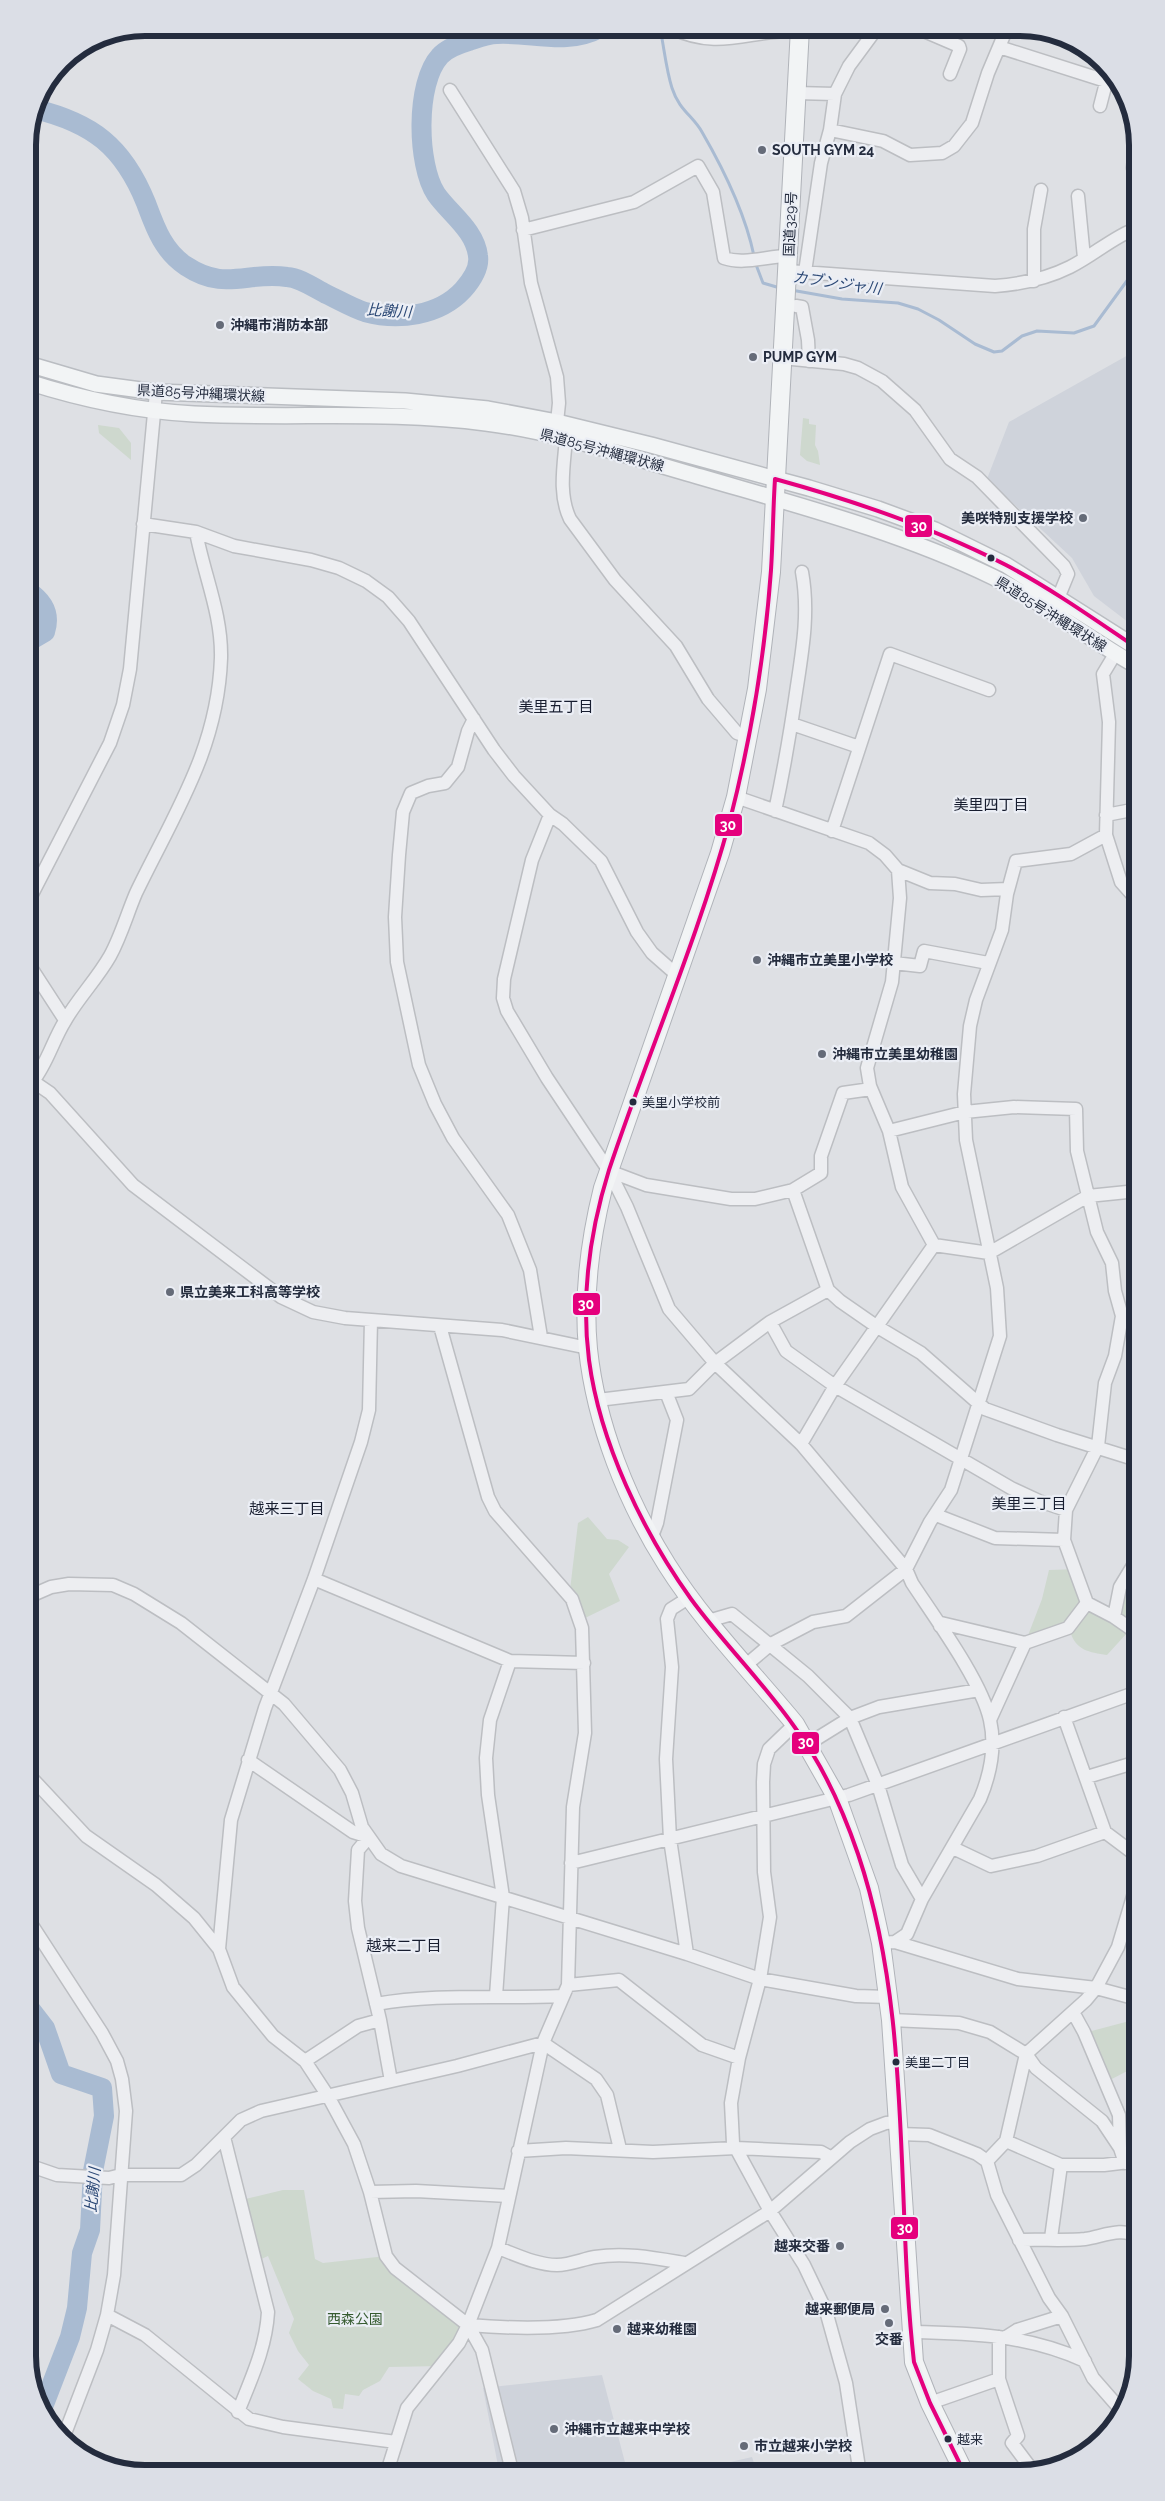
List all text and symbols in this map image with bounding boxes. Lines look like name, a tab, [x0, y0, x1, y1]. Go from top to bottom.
place label: SOUTH GYM 24	[772, 142, 874, 158]
marker: SOUTH GYM 24	[756, 144, 768, 156]
street label: 国道329号	[781, 191, 799, 257]
water label: カブンジャ川	[792, 268, 884, 298]
water label: 比謝川	[366, 301, 414, 321]
place label: 沖縄市消防本部	[230, 317, 328, 333]
marker: 沖縄市消防本部	[214, 319, 226, 331]
place label: PUMP GYM	[763, 349, 837, 365]
marker: PUMP GYM	[747, 351, 759, 363]
street label: 県道85号沖縄環状線	[137, 382, 265, 404]
street label: 県道85号沖縄環状線	[538, 426, 666, 474]
place label: 美咲特別支援学校	[961, 510, 1073, 526]
marker: 美咲特別支援学校	[1077, 512, 1089, 524]
line badge: 30	[904, 514, 933, 538]
text: 30	[911, 518, 927, 534]
unlabelled marker	[986, 553, 996, 563]
street label: 県道85号沖縄環状線	[993, 573, 1109, 655]
district label: 美里五丁目	[518, 698, 594, 716]
district label: 美里四丁目	[953, 796, 1029, 814]
line badge: 30	[714, 813, 743, 837]
text: 30	[720, 817, 736, 833]
place label: 沖縄市立美里小学校	[767, 952, 893, 968]
marker: 沖縄市立美里小学校	[751, 954, 763, 966]
place label: 沖縄市立美里幼稚園	[832, 1046, 958, 1062]
marker: 沖縄市立美里幼稚園	[816, 1048, 828, 1060]
place label: 美里小学校前	[642, 1095, 720, 1110]
marker: 美里小学校前	[628, 1097, 638, 1107]
place label: 県立美来工科高等学校	[180, 1284, 320, 1300]
marker: 県立美来工科高等学校	[164, 1286, 176, 1298]
line badge: 30	[572, 1292, 601, 1316]
text: 30	[578, 1296, 594, 1312]
district label: 美里三丁目	[991, 1495, 1067, 1513]
district label: 越来三丁目	[248, 1500, 325, 1518]
line badge: 30	[791, 1731, 820, 1755]
text: 30	[798, 1734, 814, 1750]
district label: 越来二丁目	[365, 1937, 442, 1955]
place label: 美里二丁目	[905, 2055, 970, 2070]
marker: 美里二丁目	[891, 2057, 901, 2067]
water label: 比謝川	[82, 2165, 104, 2213]
line badge: 30	[890, 2216, 919, 2240]
text: 30	[897, 2220, 913, 2236]
place label: 越来交番	[774, 2238, 830, 2254]
marker: 越来交番	[834, 2240, 846, 2252]
place label: 越来郵便局	[805, 2301, 875, 2317]
marker: 越来郵便局	[879, 2303, 891, 2315]
park label: 西森公園	[327, 2311, 383, 2327]
marker: 交番	[883, 2317, 895, 2329]
place label: 越来幼稚園	[627, 2321, 697, 2337]
marker: 越来幼稚園	[611, 2323, 623, 2335]
place label: 交番	[875, 2331, 903, 2347]
place label: 沖縄市立越来中学校	[564, 2421, 690, 2437]
marker: 沖縄市立越来中学校	[548, 2423, 560, 2435]
place label: 越来	[957, 2432, 983, 2447]
marker: 越来	[943, 2434, 953, 2444]
place label: 市立越来小学校	[754, 2438, 852, 2454]
marker: 市立越来小学校	[738, 2440, 750, 2452]

